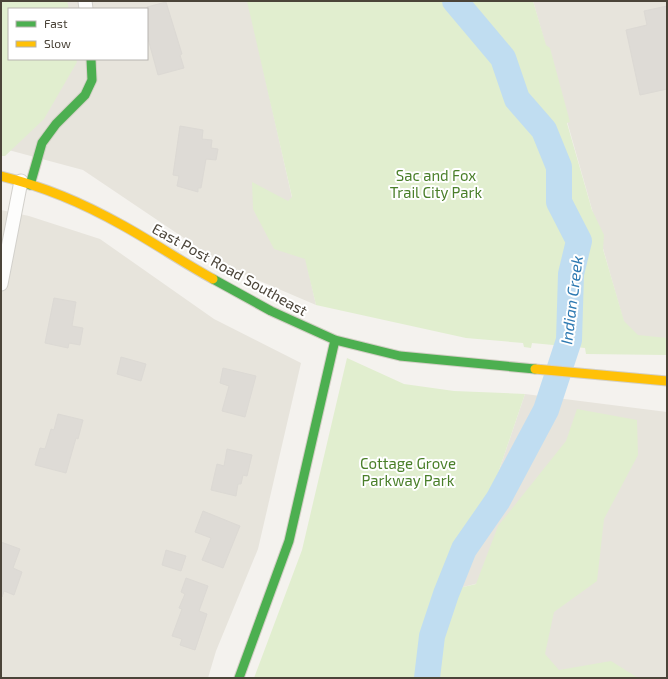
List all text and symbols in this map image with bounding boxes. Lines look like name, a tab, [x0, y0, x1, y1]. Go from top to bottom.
legend	[8, 8, 148, 60]
text: Fast	[44, 16, 68, 30]
text: Slow	[44, 36, 71, 50]
park label: Sac and Fox Trail City Park	[390, 166, 483, 201]
street label: East Post Road Southeast	[149, 219, 311, 319]
water label: Indian Creek	[556, 255, 586, 345]
park label: Cottage Grove Parkway Park	[360, 454, 456, 489]

